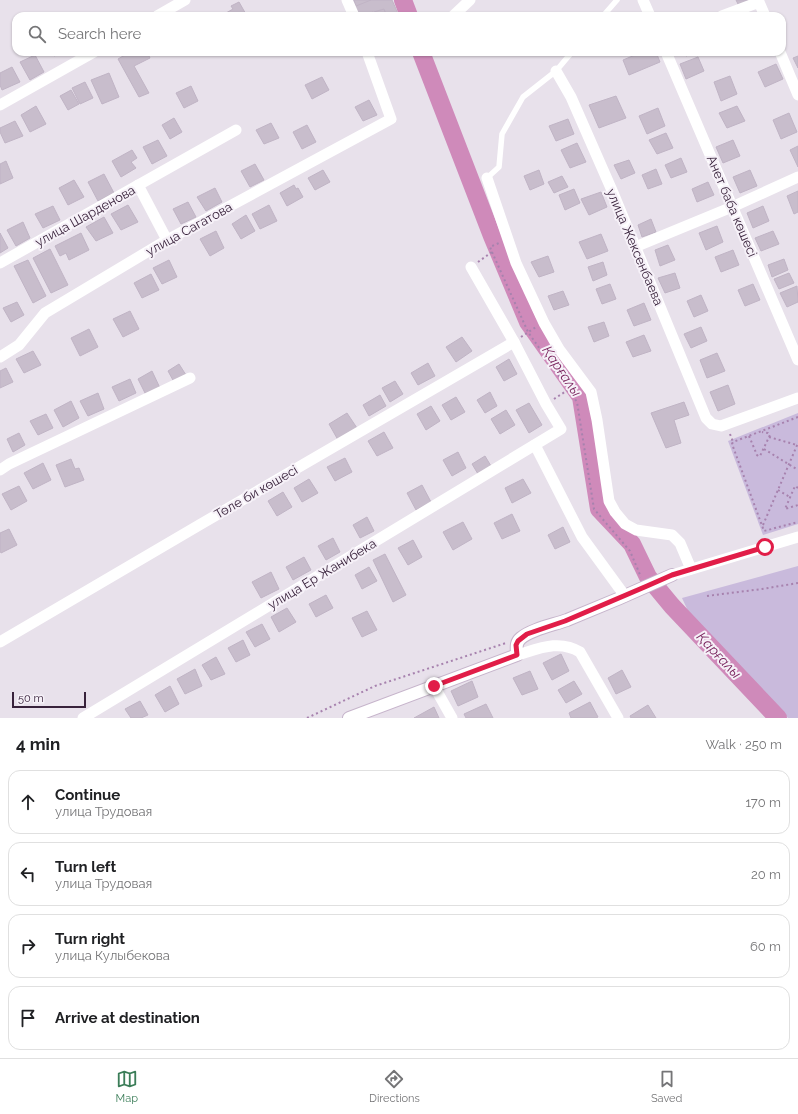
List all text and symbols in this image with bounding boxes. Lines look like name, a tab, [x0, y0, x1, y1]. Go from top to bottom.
search box	[12, 12, 786, 56]
icon: search	[26, 23, 48, 45]
text: Search here	[58, 25, 141, 43]
street label: Анет баба көшесі	[704, 153, 760, 259]
street label: улица Шарденова	[32, 182, 138, 250]
street label: улица Жексенбаева	[604, 186, 666, 308]
street label: улица Сагатова	[143, 199, 235, 259]
water label: Қарғалы	[539, 343, 585, 400]
street label: Төле би көшесі	[212, 462, 300, 522]
street label: улица Ер Жанибека	[265, 536, 379, 612]
route start	[756, 538, 774, 556]
water label: Қарғалы	[694, 629, 745, 682]
route end	[425, 677, 443, 695]
scale bar	[12, 690, 86, 709]
text: 50 m	[18, 692, 44, 705]
text: 4 min	[16, 734, 60, 754]
text: Walk · 250 m	[705, 737, 782, 752]
text: Continue	[55, 786, 120, 804]
icon: ahead	[17, 791, 39, 813]
text: 170 m	[745, 795, 781, 810]
text: улица Трудовая	[55, 804, 152, 819]
text: Turn left	[55, 858, 116, 876]
icon: left	[17, 863, 39, 885]
text: 20 m	[751, 867, 781, 882]
text: улица Трудовая	[55, 876, 152, 891]
text: Turn right	[55, 930, 125, 948]
icon: right	[17, 935, 39, 957]
text: 60 m	[750, 939, 781, 954]
text: улица Кулыбекова	[55, 948, 170, 963]
icon: arrive	[17, 1007, 39, 1029]
text: Arrive at destination	[55, 1009, 200, 1027]
tab: Map	[116, 1068, 138, 1105]
tab: Directions	[369, 1068, 420, 1105]
tab: Saved	[651, 1068, 682, 1105]

